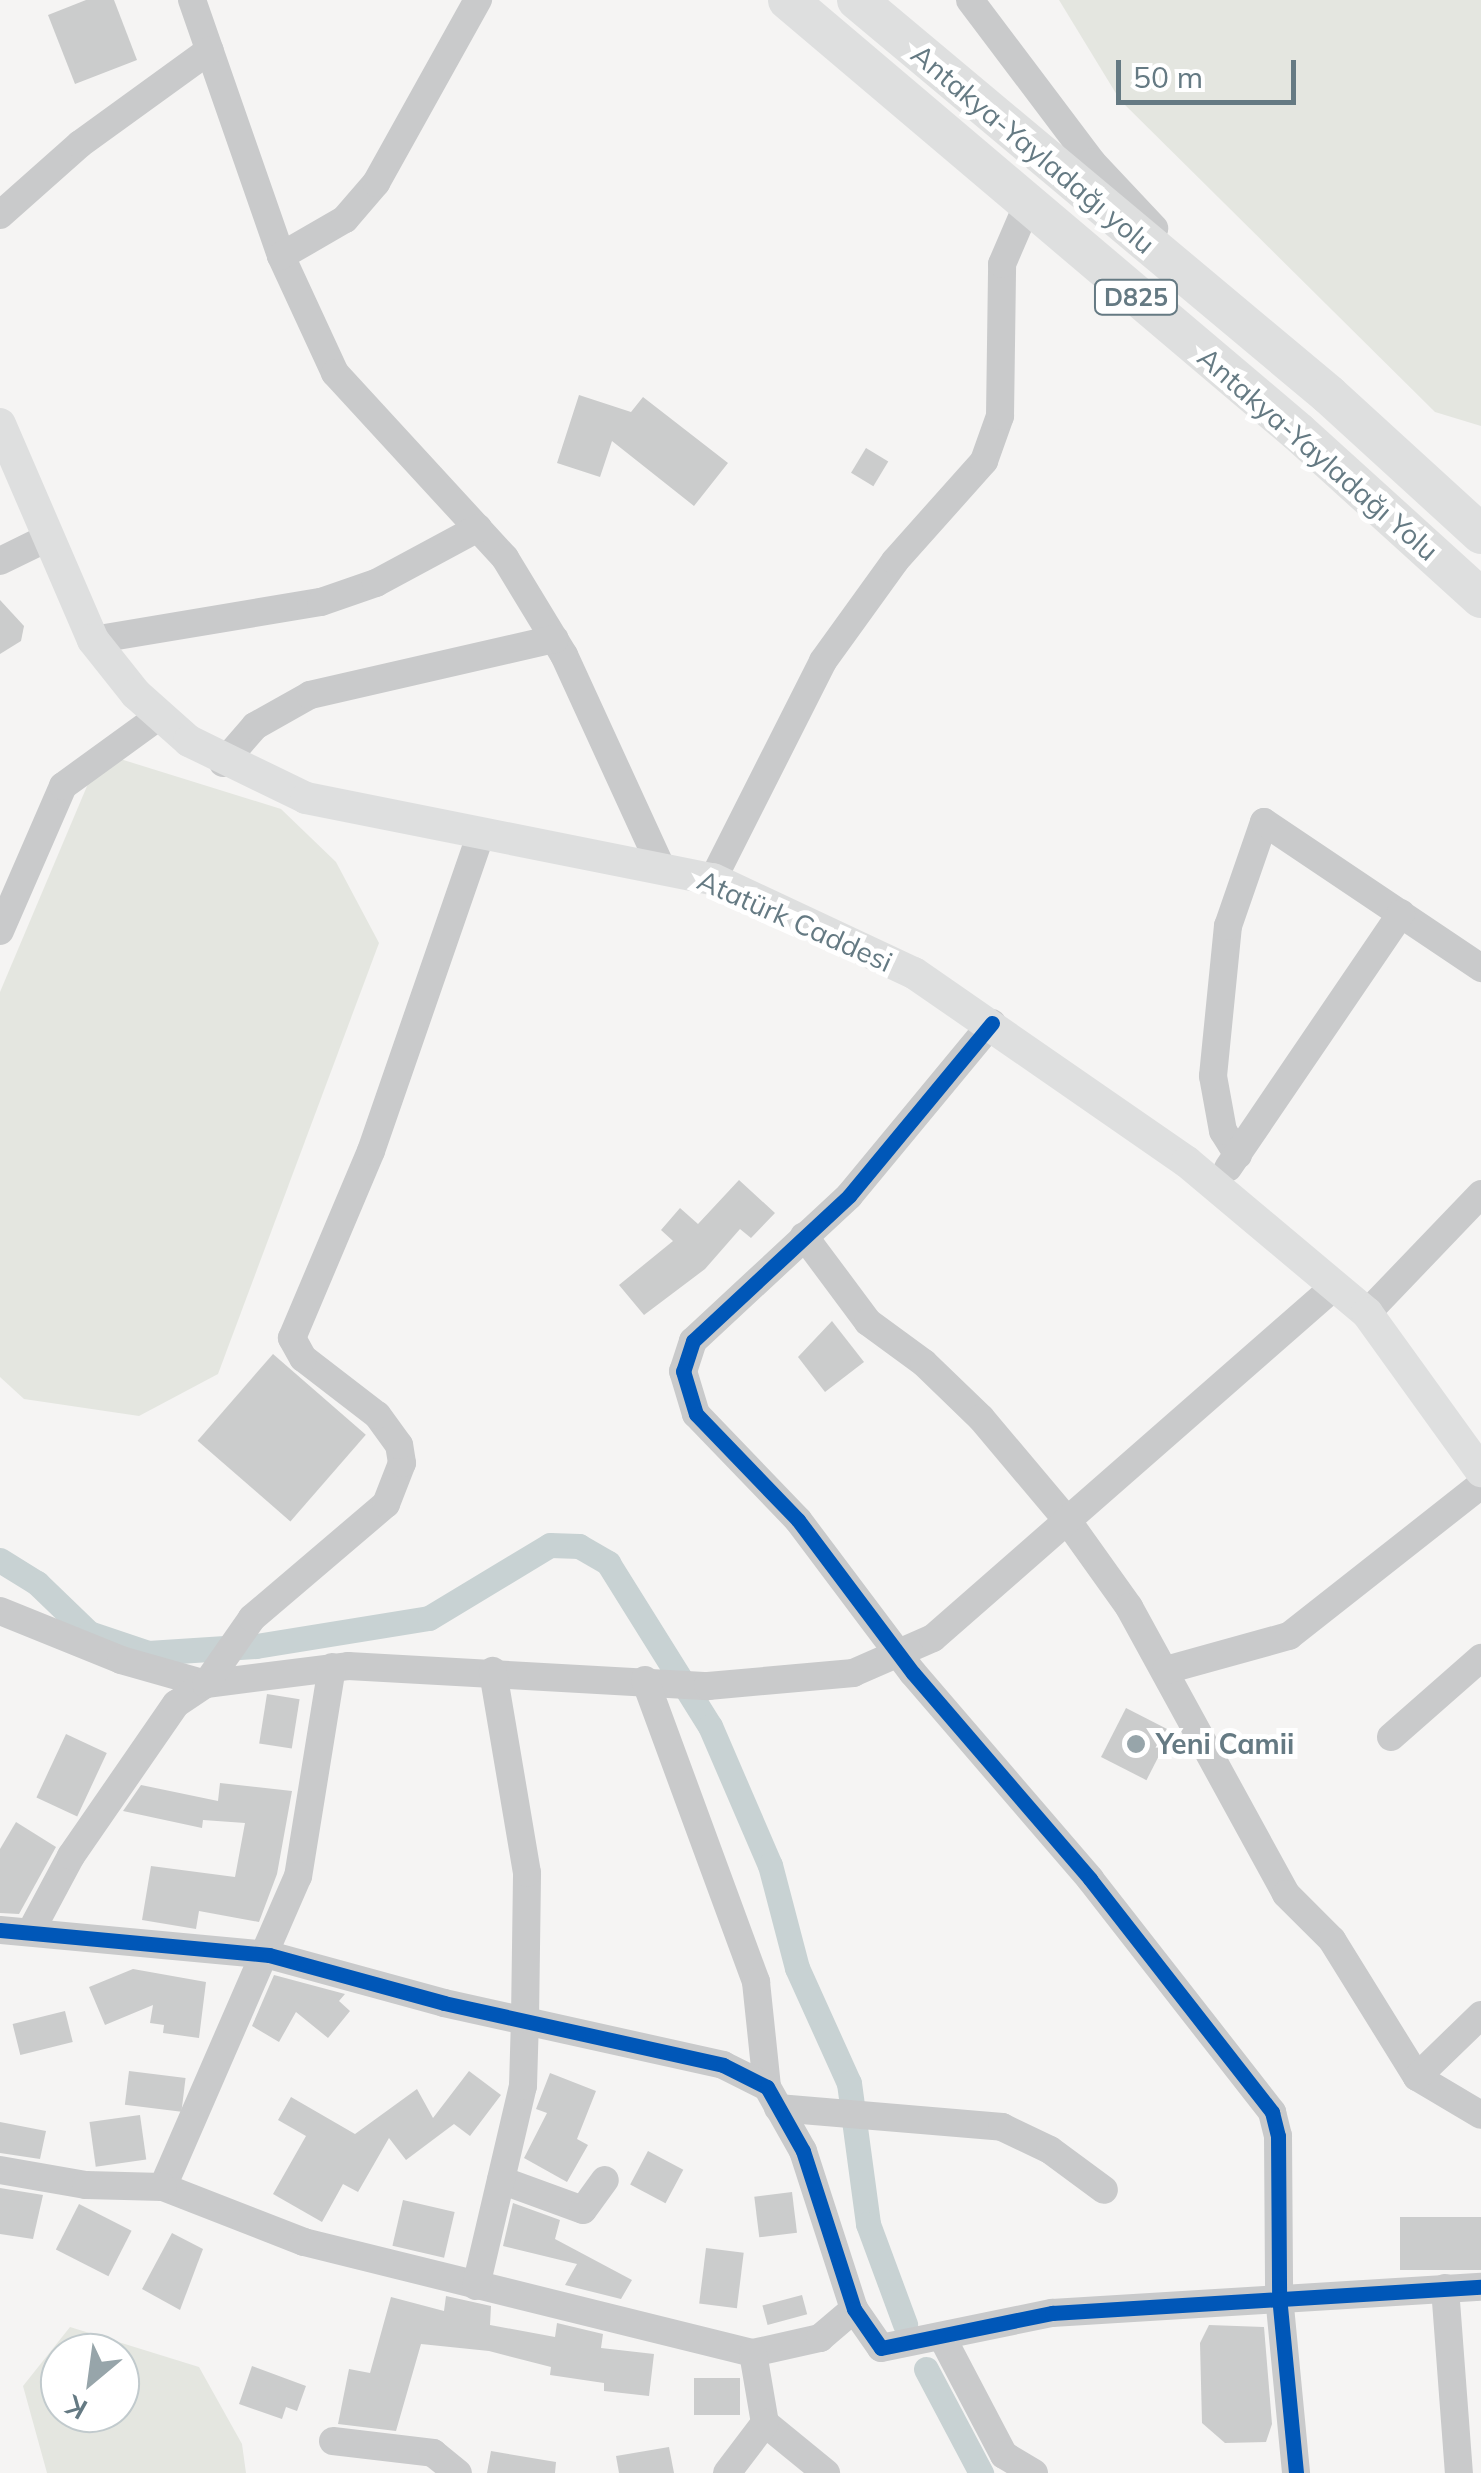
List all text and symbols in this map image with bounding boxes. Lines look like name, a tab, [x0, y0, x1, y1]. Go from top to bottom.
street label: Antakya-Yayladağı yolu	[904, 37, 1162, 261]
scale bar	[1121, 40, 1301, 102]
text: 50 m	[1133, 58, 1203, 96]
road number: D825	[1094, 277, 1178, 317]
street label: Antakya-Yayladağı Yolu	[1191, 340, 1445, 568]
street label: Atatürk Caddesi	[692, 863, 898, 979]
place label: Yeni Camii	[1156, 1727, 1294, 1761]
marker: Yeni Camii	[1125, 1733, 1147, 1755]
north arrow	[40, 2333, 140, 2433]
text: K	[60, 2388, 93, 2428]

